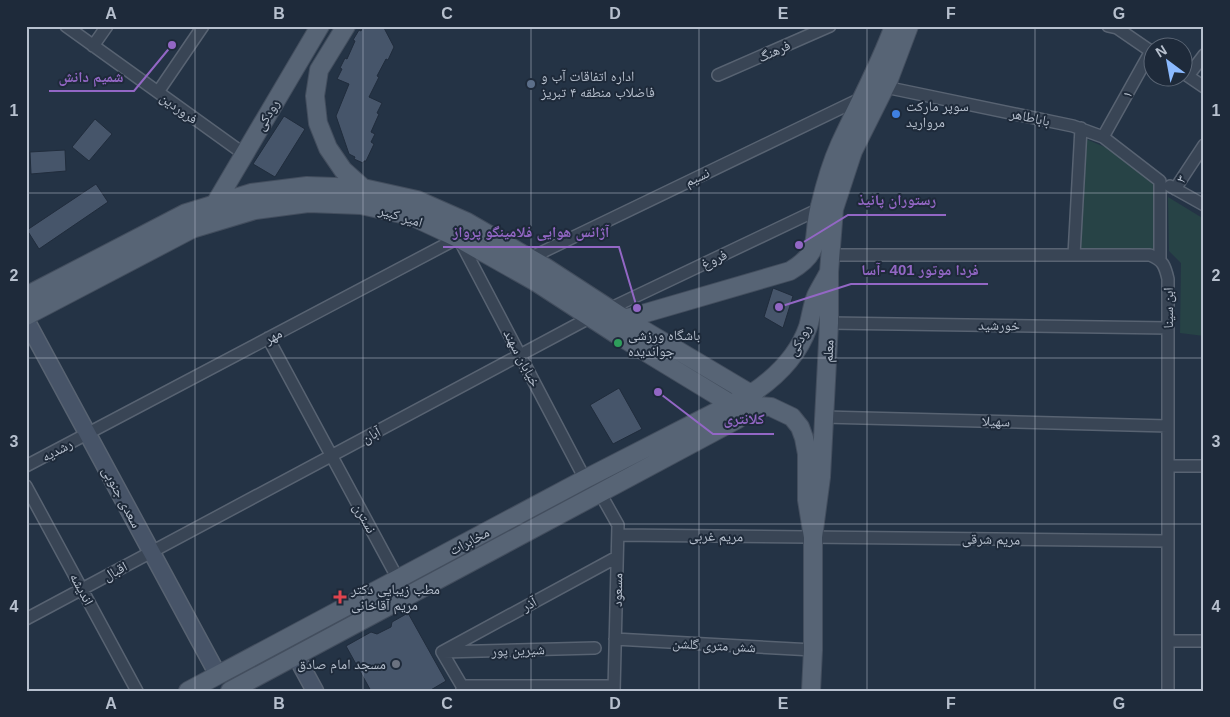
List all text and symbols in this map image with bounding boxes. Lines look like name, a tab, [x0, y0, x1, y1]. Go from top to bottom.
text: A	[105, 5, 117, 22]
text: B	[273, 5, 285, 22]
text: C	[441, 5, 453, 22]
text: D	[609, 5, 621, 22]
text: E	[778, 5, 789, 22]
text: F	[946, 5, 956, 22]
text: G	[1113, 5, 1125, 22]
street label: فرهنگ	[755, 37, 793, 66]
north arrow	[1142, 38, 1192, 88]
text: N	[1153, 42, 1170, 60]
callout: شمیم دانش	[49, 61, 134, 91]
text: شمیم دانش	[58, 68, 124, 87]
place label: اداره اتفاقات آب و فاضلاب منطقه ۴ تبریز	[540, 68, 655, 101]
marker: اداره اتفاقات آب و فاضلاب منطقه ۴ تبریز	[525, 78, 537, 90]
street label: ۱	[1118, 87, 1136, 101]
street label: فروردین	[157, 89, 201, 128]
street label: رودکى	[252, 97, 283, 134]
place label: سوپر مارکت مروارید	[906, 98, 969, 131]
text: 1	[10, 102, 19, 119]
text: 1	[1212, 102, 1221, 119]
street label: باباطاهر	[1007, 105, 1052, 130]
marker: سوپر مارکت مروارید	[890, 108, 902, 120]
street label: نسیم	[682, 164, 713, 192]
street label: ۳	[1173, 172, 1189, 186]
callout: رستوران پانیذ	[848, 185, 946, 215]
text: رستوران پانیذ	[858, 191, 936, 209]
street label: امیر کبیر	[376, 201, 425, 231]
callout: آژانس هوایی فلامینگو پرواز	[443, 217, 619, 247]
text: آژانس هوایی فلامینگو پرواز	[452, 223, 610, 241]
street label: فروغ	[699, 246, 730, 274]
callout: فردا موتور 401 -آسا	[851, 254, 988, 284]
text: فردا موتور 401 -آسا	[861, 261, 979, 278]
text: 2	[10, 267, 19, 284]
text: 2	[1212, 267, 1221, 284]
street label: ابن سینا	[1160, 287, 1177, 329]
street label: خورشید	[978, 317, 1020, 334]
street label: رودکی	[784, 322, 815, 359]
street label: مهر	[261, 325, 285, 348]
street label: خیابان سهند	[499, 327, 544, 390]
place label: باشگاه ورزشی جواندیده	[628, 327, 701, 360]
marker: باشگاه ورزشی جواندیده	[612, 337, 624, 349]
street label: معلم	[819, 339, 839, 363]
callout: کلانتری	[713, 404, 774, 434]
text: کلانتری	[723, 410, 765, 428]
street label: سهیلا	[982, 413, 1010, 430]
street label: آبان	[359, 423, 384, 447]
text: 3	[10, 433, 19, 450]
text: 3	[1212, 433, 1221, 450]
street label: رشدیه	[39, 435, 76, 466]
street label: سعدى جنوبی	[98, 464, 145, 531]
street label: نسترن	[349, 500, 380, 536]
street label: مخابرات	[446, 524, 492, 559]
street label: مریم غربی	[689, 528, 743, 546]
street label: مریم شرقی	[962, 530, 1020, 550]
street label: اقبال	[100, 558, 130, 585]
street label: اندیشه	[67, 570, 97, 608]
street label: مسعود	[609, 573, 626, 607]
place label: مطب زیبایی دکتر مریم آقاخانی	[350, 581, 440, 615]
marker: مطب زیبایی دکتر مریم آقاخانی	[333, 590, 347, 604]
street label: آذر	[518, 593, 540, 616]
text: 4	[10, 598, 19, 615]
text: 4	[1212, 598, 1221, 615]
street label: شش متری گلشن	[672, 635, 756, 656]
street label: شیرین پور	[490, 641, 545, 660]
place label: مسجد امام صادق	[297, 656, 386, 674]
marker: مسجد امام صادق	[390, 658, 402, 670]
text: A	[105, 695, 117, 712]
text: B	[273, 695, 285, 712]
text: C	[441, 695, 453, 712]
text: D	[609, 695, 621, 712]
text: E	[778, 695, 789, 712]
text: F	[946, 695, 956, 712]
text: G	[1113, 695, 1125, 712]

